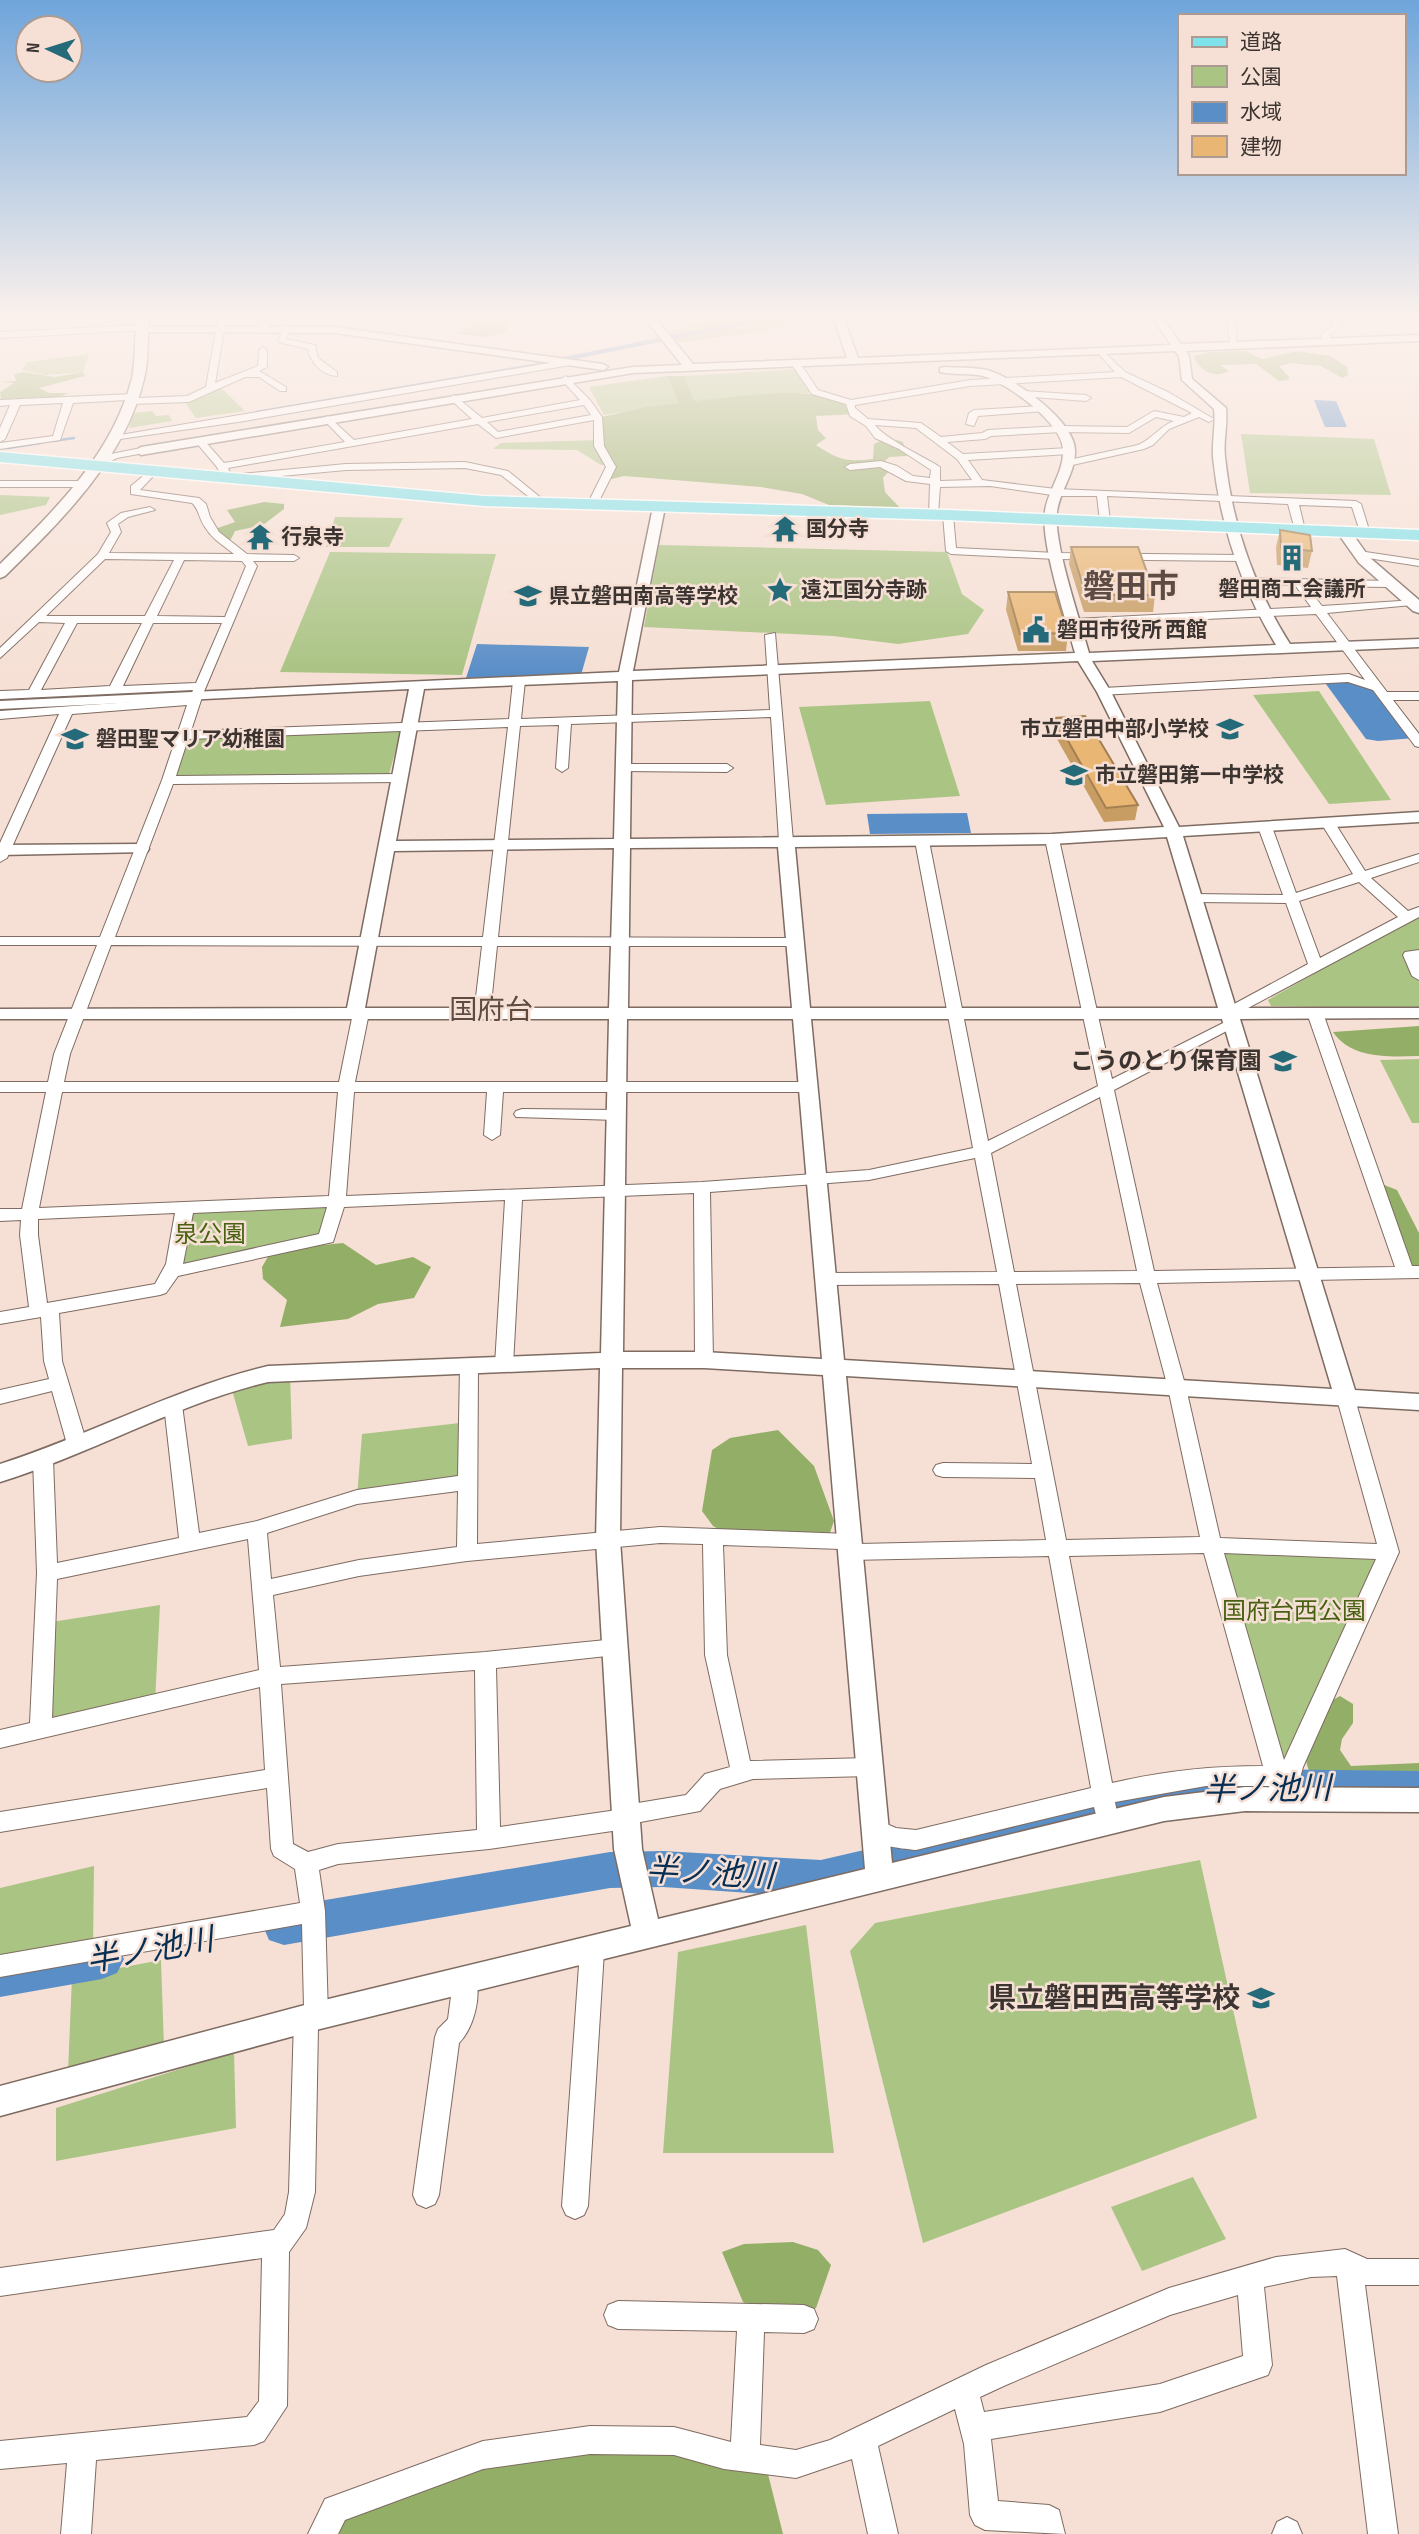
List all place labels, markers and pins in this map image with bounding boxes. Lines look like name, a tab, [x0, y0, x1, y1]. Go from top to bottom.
temple icon: 国分寺	[770, 514, 800, 544]
place label: 国分寺	[806, 517, 869, 542]
temple icon: 行泉寺	[245, 522, 275, 552]
place label: 行泉寺	[281, 525, 344, 550]
building icon: 磐田商工会議所	[1277, 543, 1307, 573]
place icon: 遠江国分寺跡	[765, 575, 795, 605]
place label: 磐田商工会議所	[1219, 577, 1366, 602]
place label: 遠江国分寺跡	[801, 578, 927, 603]
school or university icon: 県立磐田南高等学校	[513, 581, 543, 611]
place label: 県立磐田南高等学校	[549, 584, 738, 609]
public building icon: 磐田市役所 西館	[1021, 615, 1051, 645]
place label: 磐田市役所 西館	[1057, 618, 1207, 643]
school or university icon: 市立磐田中部小学校	[1215, 714, 1245, 744]
place label: 市立磐田中部小学校	[1020, 717, 1209, 742]
school or university icon: 磐田聖マリア幼稚園	[60, 724, 90, 754]
place label: 磐田聖マリア幼稚園	[96, 727, 285, 752]
school or university icon: 市立磐田第一中学校	[1059, 760, 1089, 790]
place label: 市立磐田第一中学校	[1095, 763, 1284, 788]
school or university icon: こうのとり保育園	[1268, 1046, 1298, 1076]
place label: こうのとり保育園	[1070, 1047, 1262, 1076]
place label: 県立磐田西高等学校	[988, 1982, 1240, 2015]
school or university icon: 県立磐田西高等学校	[1246, 1983, 1276, 2013]

